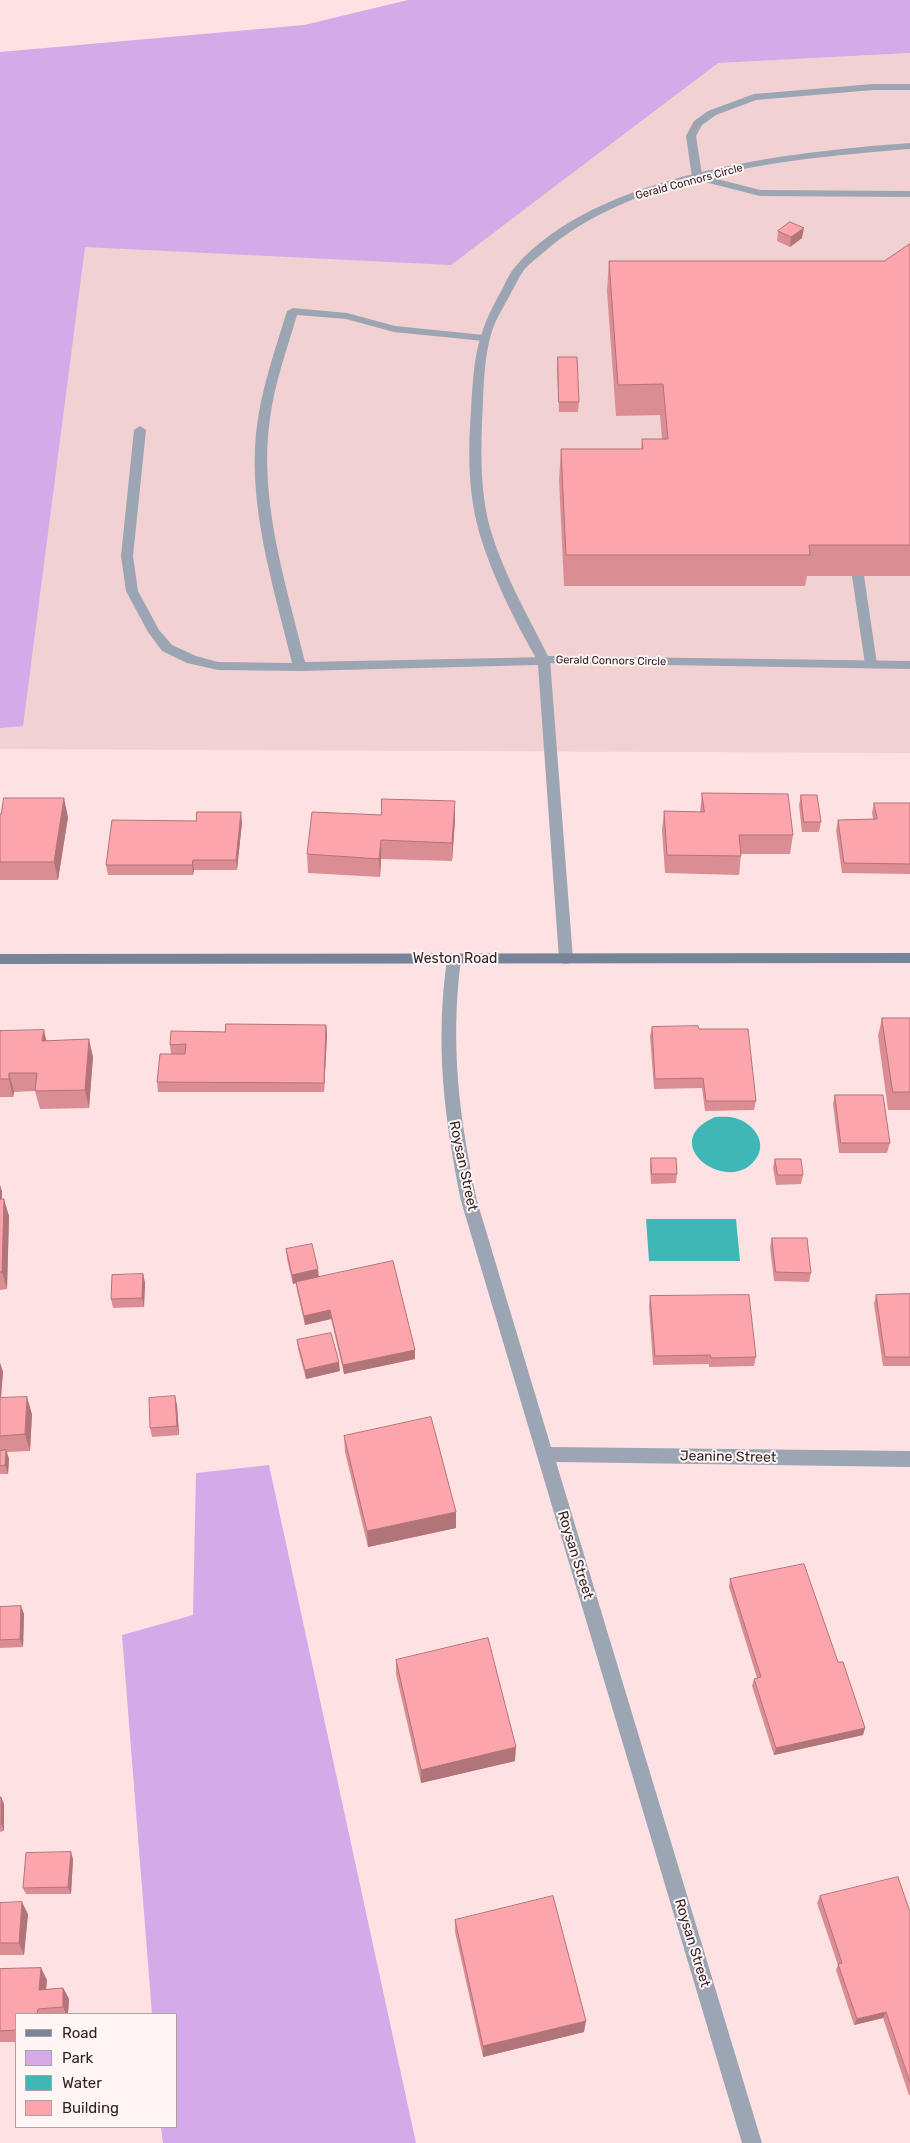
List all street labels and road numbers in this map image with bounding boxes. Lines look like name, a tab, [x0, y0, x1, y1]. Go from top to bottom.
street label: Gerald Connors Circle	[634, 161, 744, 203]
street label: Gerald Connors Circle	[556, 653, 666, 669]
street label: Weston Road	[413, 951, 497, 967]
street label: Roysan Street	[445, 1119, 481, 1213]
street label: Jeanine Street	[680, 1448, 776, 1466]
street label: Roysan Street	[554, 1509, 596, 1601]
street label: Roysan Street	[671, 1897, 713, 1989]

